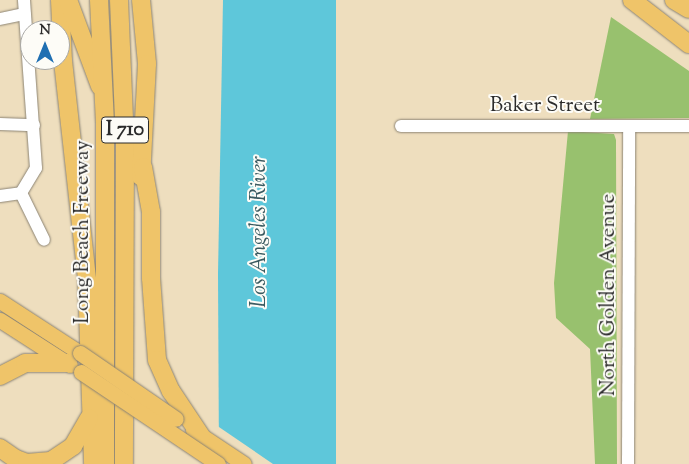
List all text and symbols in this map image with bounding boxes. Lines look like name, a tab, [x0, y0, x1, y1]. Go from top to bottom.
north arrow	[20, 20, 70, 70]
text: N	[39, 21, 51, 41]
street label: Baker Street	[490, 93, 600, 119]
road number: I 710	[100, 112, 150, 148]
street label: Long Beach Freeway	[70, 140, 96, 324]
water label: Los Angeles River	[248, 156, 274, 308]
street label: North Golden Avenue	[596, 194, 622, 396]

